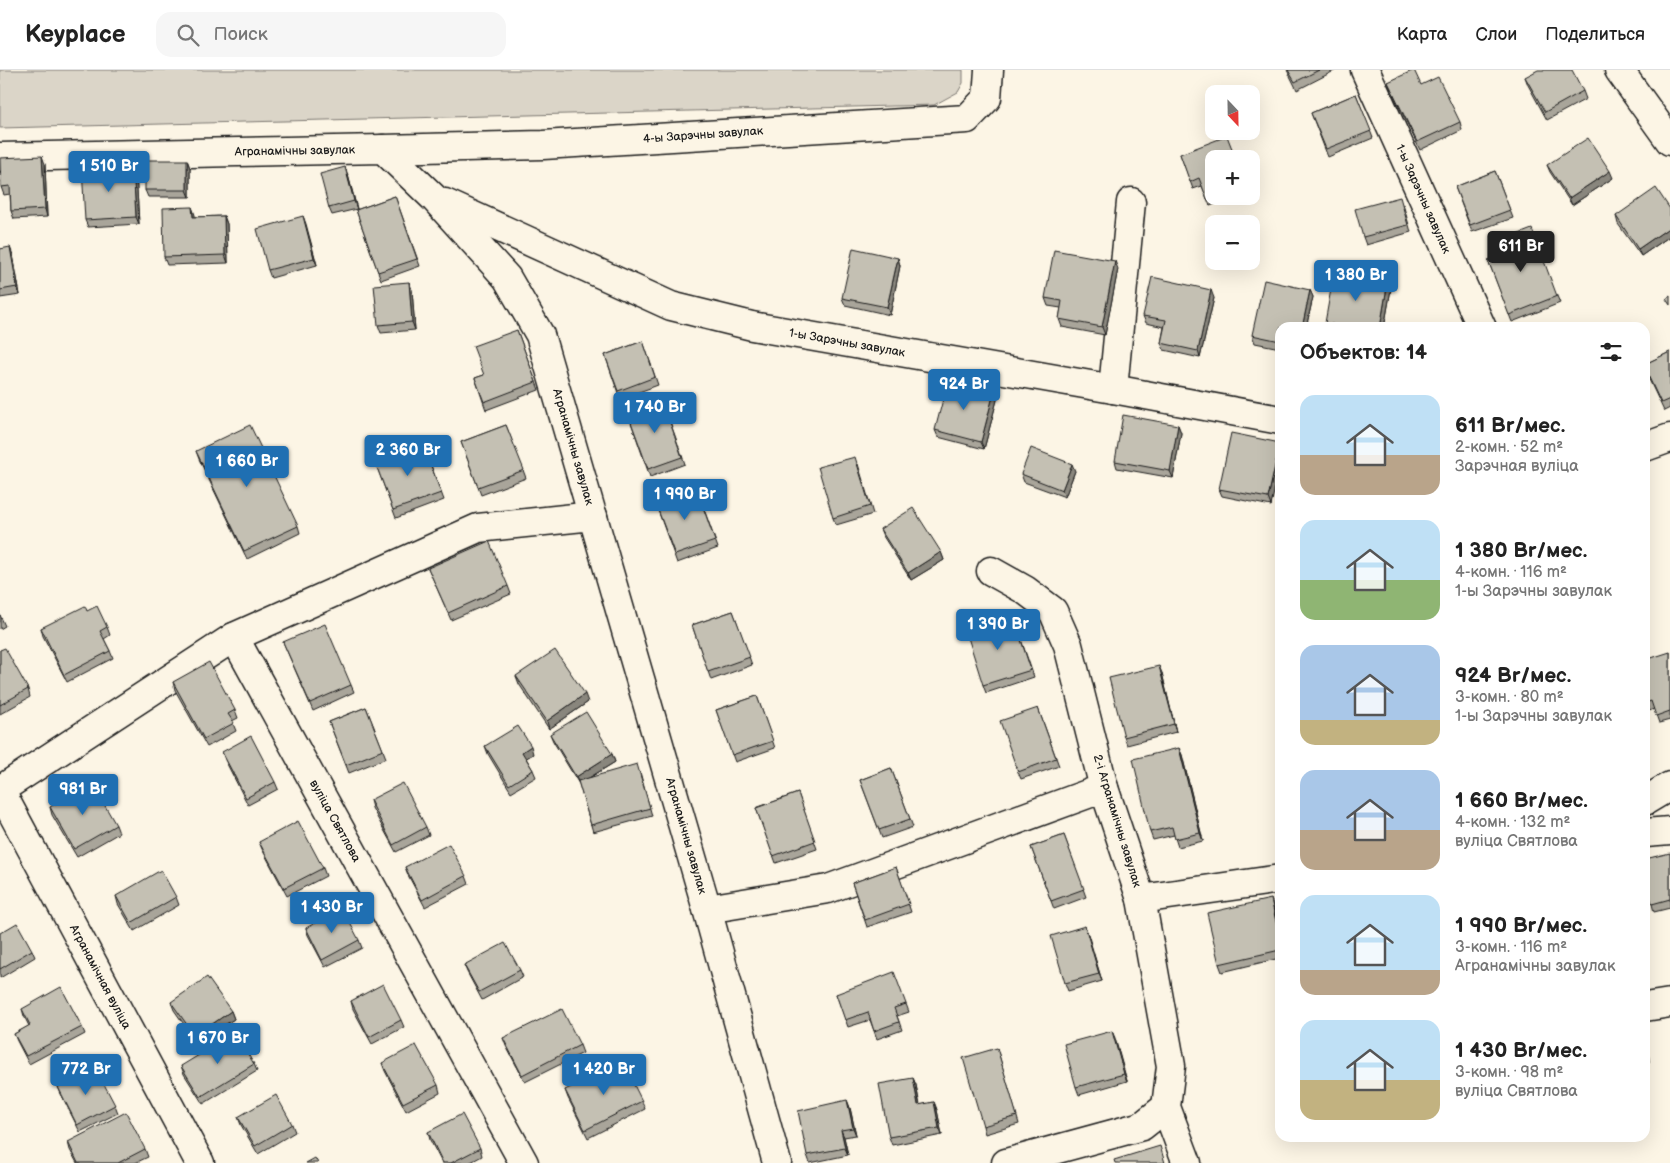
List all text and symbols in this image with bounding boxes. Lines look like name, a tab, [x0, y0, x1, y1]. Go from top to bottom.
search box	[156, 12, 506, 57]
text: Keyplace	[25, 20, 126, 49]
icon: search	[174, 21, 202, 49]
text: Поиск	[214, 23, 268, 46]
text: Карта	[1397, 24, 1447, 45]
text: Слои	[1475, 24, 1517, 45]
text: Поделиться	[1545, 24, 1645, 45]
north arrow	[1205, 85, 1260, 140]
map controls	[1205, 85, 1260, 270]
street label: 4-ы Зарэчны завулак	[642, 123, 764, 147]
street label: Агранамічны завулак	[234, 142, 356, 160]
street label: 1-ы Зарэчны завулак	[1392, 142, 1454, 256]
pin: 1 510 Br	[57, 150, 161, 193]
button: +	[1205, 150, 1260, 205]
text: 1 510 Br	[80, 157, 138, 176]
button: −	[1205, 215, 1260, 270]
pin: 611 Br	[1480, 230, 1562, 273]
text: 611 Br	[1498, 237, 1544, 256]
pin: 1 380 Br	[1304, 260, 1408, 302]
text: 1 380 Br	[1325, 266, 1387, 285]
street label: 1-ы Зарэчны завулак	[788, 325, 907, 361]
icon: filters	[1597, 338, 1625, 366]
text: Объектов: 14	[1300, 340, 1427, 365]
pin: 924 Br	[923, 368, 1005, 411]
text: 924 Br	[939, 375, 989, 394]
street label: Агранамічны завулак	[549, 386, 597, 508]
pin: 1 740 Br	[603, 392, 707, 434]
text: 1 740 Br	[624, 398, 686, 417]
text: 611 Br/мес.	[1455, 413, 1565, 438]
icon: home	[1340, 415, 1400, 475]
pin: 2 360 Br	[356, 434, 460, 477]
text: 2-комн. · 52 m²	[1455, 438, 1563, 457]
text: 2 360 Br	[376, 441, 440, 460]
pin: 1 660 Br	[195, 446, 299, 488]
text: 1 660 Br	[216, 452, 278, 471]
text: Зарэчная вуліца	[1455, 457, 1579, 476]
pin: 1 990 Br	[633, 478, 737, 521]
text: 1 990 Br	[654, 485, 716, 504]
text: 1 380 Br/мес.	[1455, 538, 1587, 563]
icon: home	[1340, 540, 1400, 600]
text: 4-комн. · 116 m²	[1455, 563, 1567, 582]
text: 1-ы Зарэчны завулак	[1455, 582, 1612, 601]
pin: 1 390 Br	[946, 608, 1050, 651]
text: 1 390 Br	[967, 615, 1029, 634]
text: 924 Br/мес.	[1455, 663, 1571, 688]
icon: home	[1340, 665, 1400, 725]
text: 3-комн. · 80 m²	[1455, 688, 1564, 707]
text: 1-ы Зарэчны завулак	[1455, 707, 1612, 726]
street label: 2-і Агранамічны завулак	[1090, 753, 1145, 890]
pin: 981 Br	[42, 774, 124, 816]
street label: Агранамічны завулак	[662, 775, 710, 897]
street label: вуліца Святлова	[306, 777, 364, 865]
text: 981 Br	[59, 780, 107, 799]
text: 1 660 Br/мес.	[1455, 788, 1588, 813]
icon: home	[1340, 790, 1400, 850]
text: 4-комн. · 132 m²	[1455, 813, 1570, 832]
text: вуліца Святлова	[1455, 832, 1578, 851]
pin: 1 430 Br	[280, 892, 384, 934]
text: 1 430 Br	[301, 898, 363, 917]
text: 1 990 Br/мес.	[1455, 913, 1587, 938]
icon: home	[1340, 915, 1400, 975]
street label: Агранамічная вуліца	[66, 921, 134, 1032]
text: 3-комн. · 116 m²	[1455, 938, 1567, 957]
text: Агранамічны завулак	[1455, 957, 1616, 976]
pin: 1 670 Br	[166, 1022, 270, 1065]
text: 1 670 Br	[187, 1029, 249, 1048]
text: 1 430 Br/мес.	[1455, 1038, 1587, 1063]
icon: home	[1340, 1040, 1400, 1100]
pin: 772 Br	[45, 1054, 127, 1096]
pin: 1 420 Br	[552, 1054, 656, 1096]
text: 772 Br	[61, 1060, 111, 1079]
text: 1 420 Br	[573, 1060, 635, 1079]
text: 3-комн. · 98 m²	[1455, 1063, 1563, 1082]
text: вуліца Святлова	[1455, 1082, 1578, 1101]

